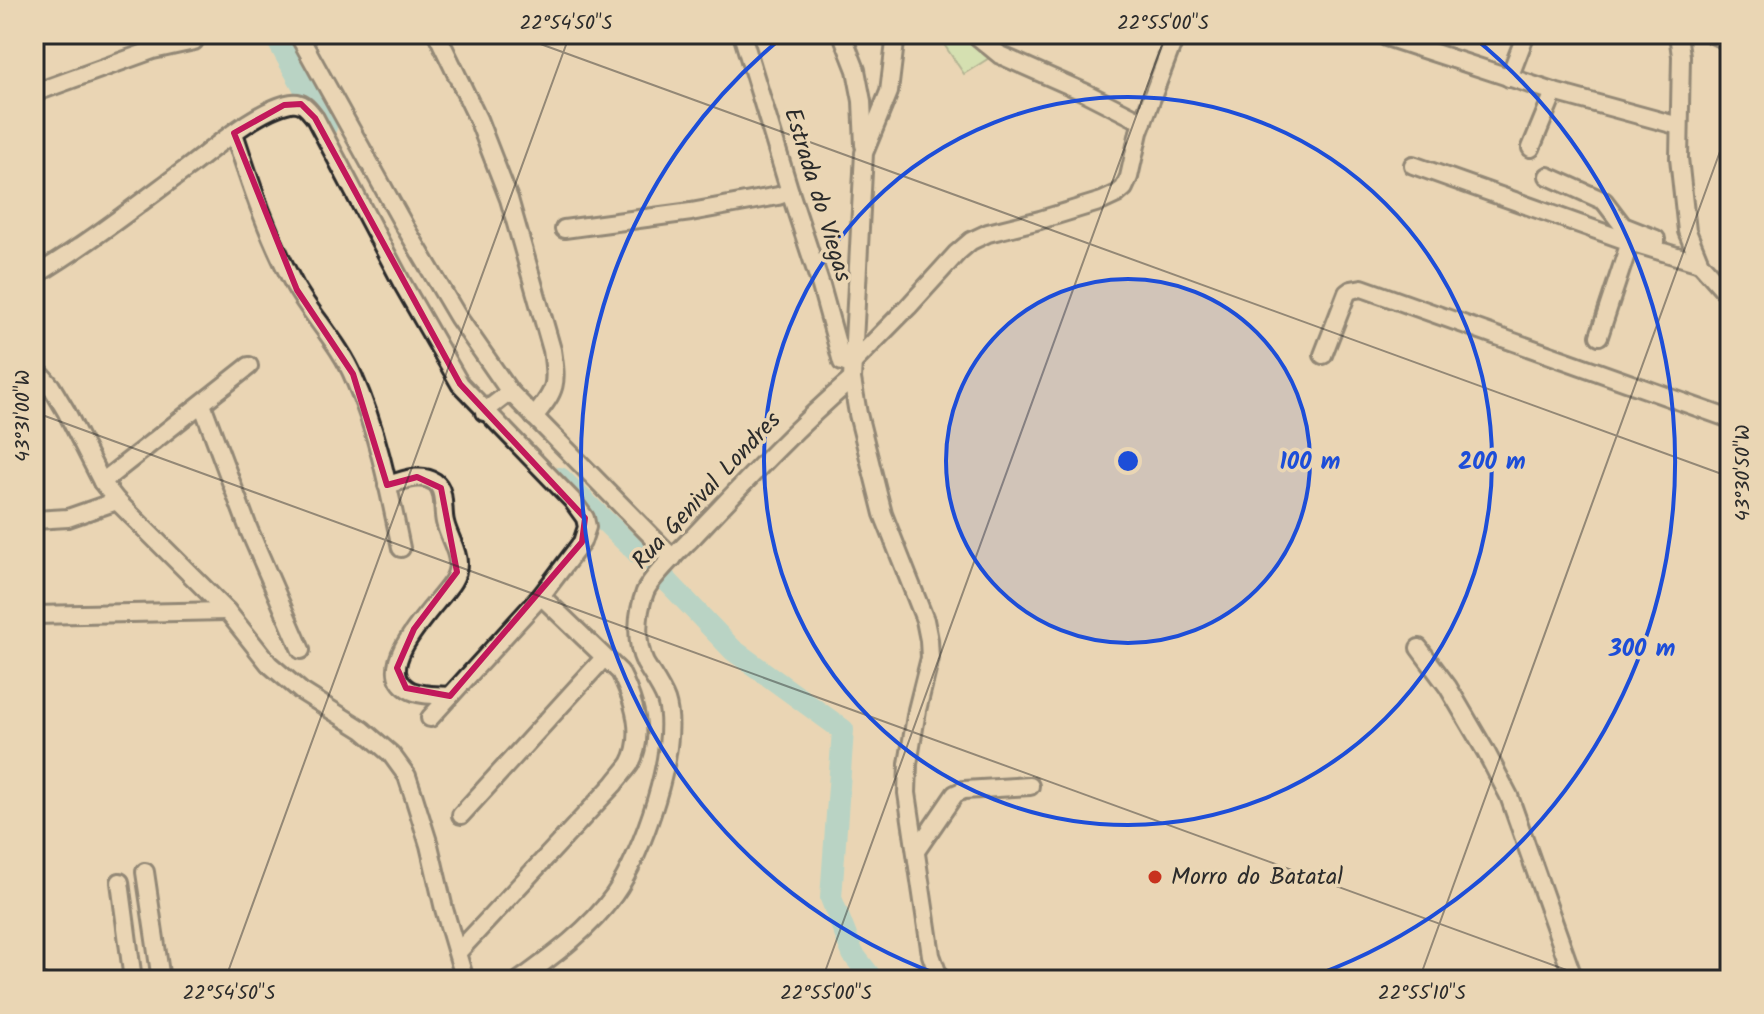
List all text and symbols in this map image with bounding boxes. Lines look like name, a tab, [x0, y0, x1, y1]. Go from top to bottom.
text: 22°54'50"S	[520, 8, 613, 40]
text: 22°55'00"S	[1117, 8, 1209, 40]
street label: Estrada do Viegas	[772, 103, 862, 287]
text: 43°31'00"W	[8, 370, 40, 462]
street label: Rua Genival Londres	[623, 403, 791, 579]
text: 43°30'50"W	[1728, 425, 1760, 521]
text: 100 m	[1280, 443, 1340, 482]
text: 200 m	[1458, 443, 1526, 482]
centre of rings	[1114, 447, 1142, 475]
text: 300 m	[1608, 630, 1675, 669]
place label: Morro do Batatal	[1171, 858, 1343, 897]
marker: Morro do Batatal	[1146, 868, 1164, 886]
text: 22°54'50"S	[183, 978, 276, 1010]
text: 22°55'00"S	[780, 978, 872, 1010]
text: 22°55'10"S	[1378, 978, 1466, 1010]

